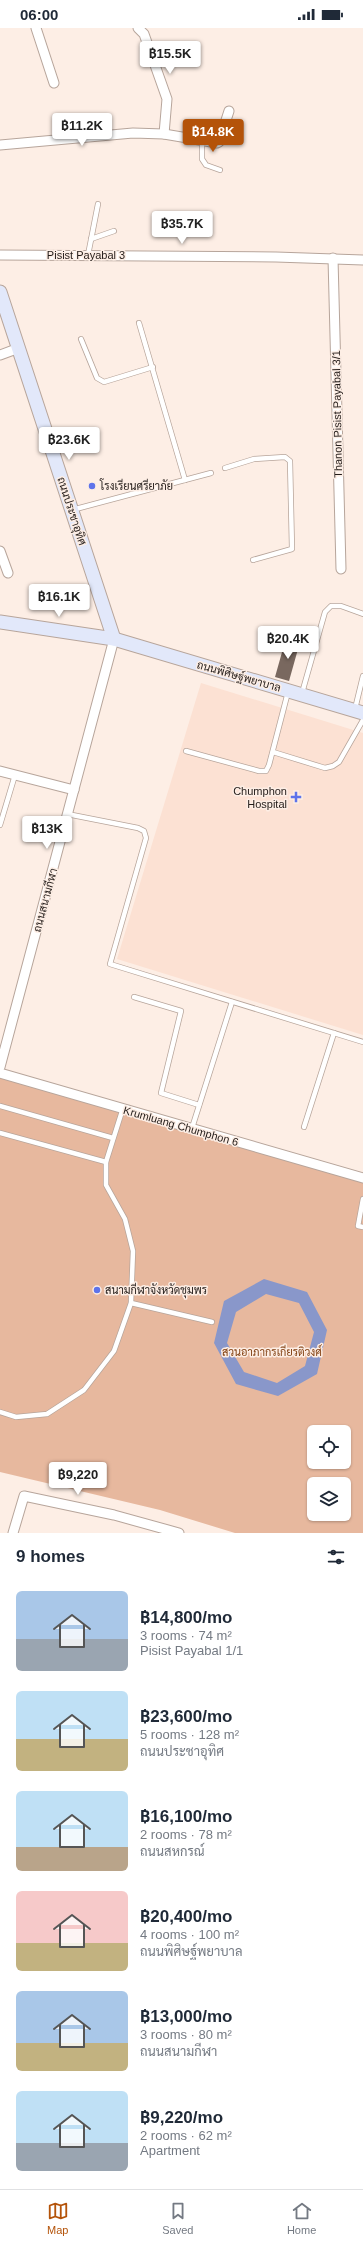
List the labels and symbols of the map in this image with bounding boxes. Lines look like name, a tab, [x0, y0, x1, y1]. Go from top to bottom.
pin: ฿15.5K	[137, 41, 203, 75]
pin: ฿11.2K	[49, 113, 115, 147]
pin: ฿14.8K	[180, 119, 246, 153]
pin: ฿35.7K	[149, 211, 215, 245]
street label: Pisist Payabal 3	[47, 249, 125, 261]
street label: Thanon Pisist Payabal 3/1	[330, 350, 344, 478]
pin: ฿23.6K	[36, 427, 102, 461]
street label: ถนนประชาอุทิศ	[52, 475, 89, 548]
place label: โรงเรียนศรียาภัย	[99, 478, 173, 492]
marker: โรงเรียนศรียาภัย	[87, 481, 97, 491]
pin: ฿16.1K	[26, 584, 92, 618]
pin: ฿20.4K	[255, 626, 321, 660]
street label: ถนนพิศิษฐ์พยาบาล	[195, 656, 283, 696]
place label: Chumphon Hospital	[233, 785, 287, 810]
marker: Chumphon Hospital	[290, 791, 302, 803]
pin: ฿13K	[23, 816, 71, 850]
street label: ถนนสนามกีฬา	[29, 866, 59, 933]
street label: Krumluang Chumphon 6	[122, 1104, 240, 1148]
place label: สนามกีฬาจังหวัดชุมพร	[105, 1282, 207, 1299]
marker: สนามกีฬาจังหวัดชุมพร	[92, 1285, 102, 1295]
park label: สวนอาภากรเกียรติวงศ์	[222, 1344, 322, 1358]
pin: ฿9,220	[45, 1462, 111, 1496]

